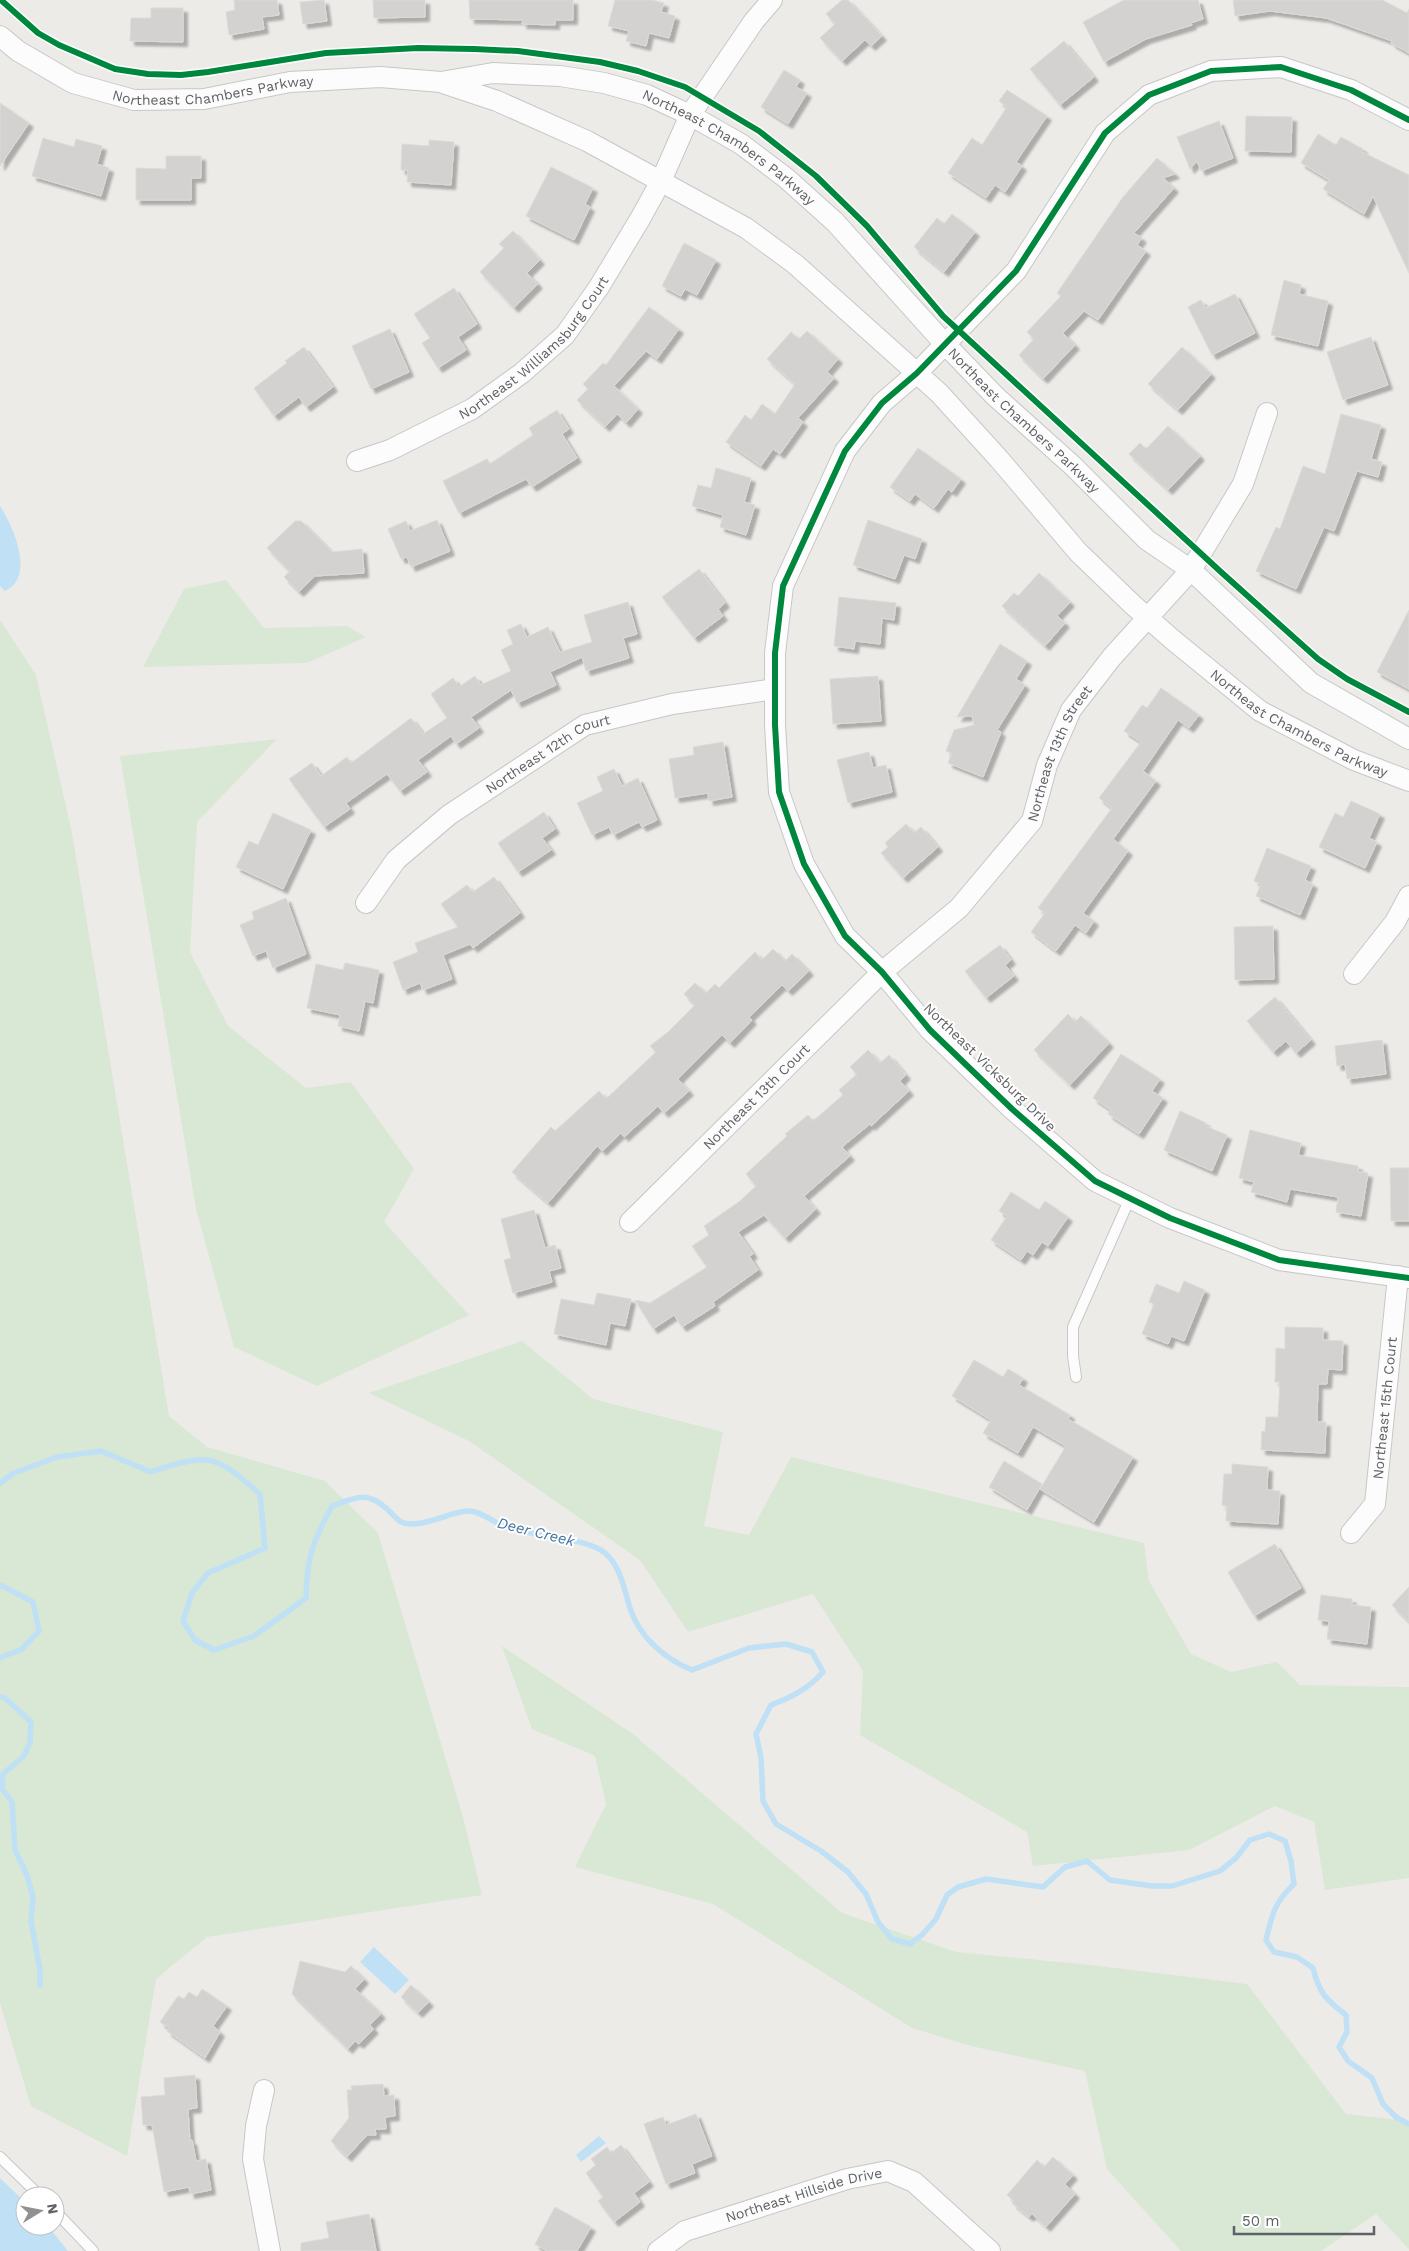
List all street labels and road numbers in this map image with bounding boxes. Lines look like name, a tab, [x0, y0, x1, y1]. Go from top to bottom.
street label: Northeast Chambers Parkway	[111, 73, 315, 108]
street label: Northeast Chambers Parkway	[640, 86, 819, 209]
street label: Northeast Williamsburg Court	[456, 273, 612, 422]
street label: Northeast Chambers Parkway	[945, 345, 1104, 497]
street label: Northeast Chambers Parkway	[1207, 666, 1391, 780]
street label: Northeast 13th Street	[1024, 682, 1095, 823]
street label: Northeast 12th Court	[483, 711, 612, 797]
street label: Northeast Vicksburg Drive	[921, 1000, 1059, 1134]
street label: Northeast 13th Court	[700, 1041, 813, 1153]
street label: Northeast 15th Court	[1370, 1336, 1400, 1480]
street label: Northeast Hillside Drive	[724, 2164, 883, 2225]

